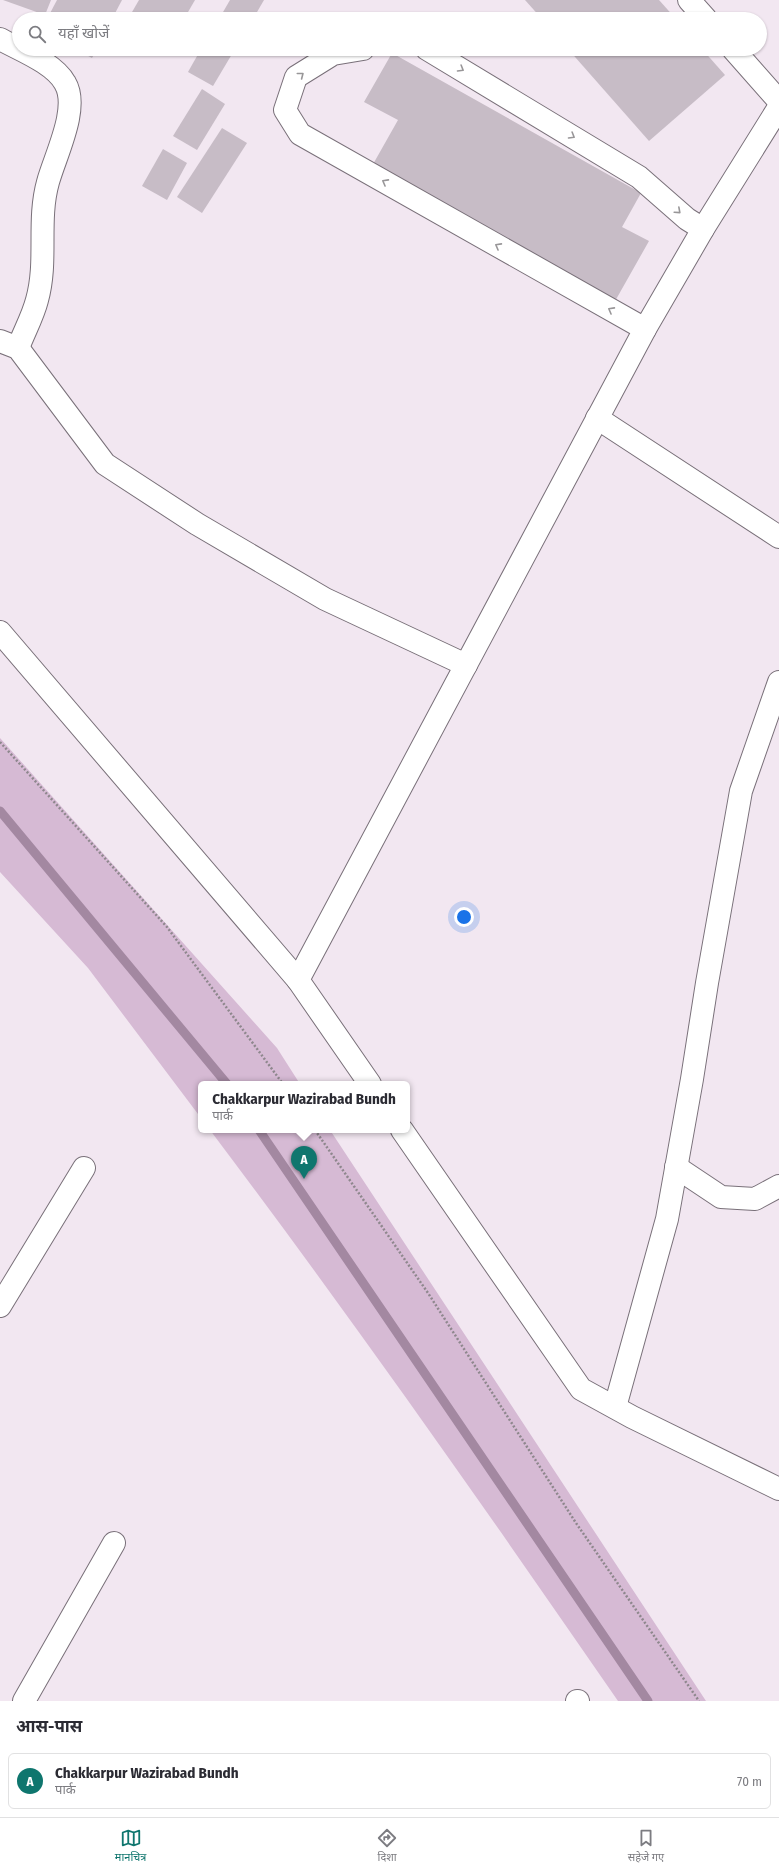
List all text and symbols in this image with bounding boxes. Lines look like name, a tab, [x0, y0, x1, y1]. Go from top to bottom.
search box	[12, 12, 767, 56]
icon: search	[26, 23, 48, 45]
text: यहाँ खोजें	[58, 24, 109, 42]
one-way arrow	[457, 64, 464, 71]
one-way arrow	[296, 73, 303, 80]
one-way arrow	[568, 131, 575, 139]
one-way arrow	[382, 179, 389, 186]
one-way arrow	[673, 206, 680, 213]
one-way arrow	[495, 243, 502, 250]
one-way arrow	[608, 307, 615, 314]
your location	[454, 907, 474, 927]
popup	[198, 1081, 410, 1133]
text: Chakkarpur Wazirabad Bundh	[212, 1090, 396, 1108]
text: पार्क	[212, 1108, 233, 1123]
pin: A	[291, 1146, 317, 1179]
text: आस-पास	[16, 1716, 82, 1737]
text: Chakkarpur Wazirabad Bundh	[55, 1764, 239, 1782]
text: A	[26, 1774, 34, 1789]
text: 70 m	[737, 1774, 762, 1789]
text: पार्क	[55, 1782, 76, 1797]
tab: मानचित्र	[115, 1827, 146, 1865]
tab: दिशा	[376, 1827, 398, 1865]
tab: सहेजे गए	[628, 1827, 664, 1865]

